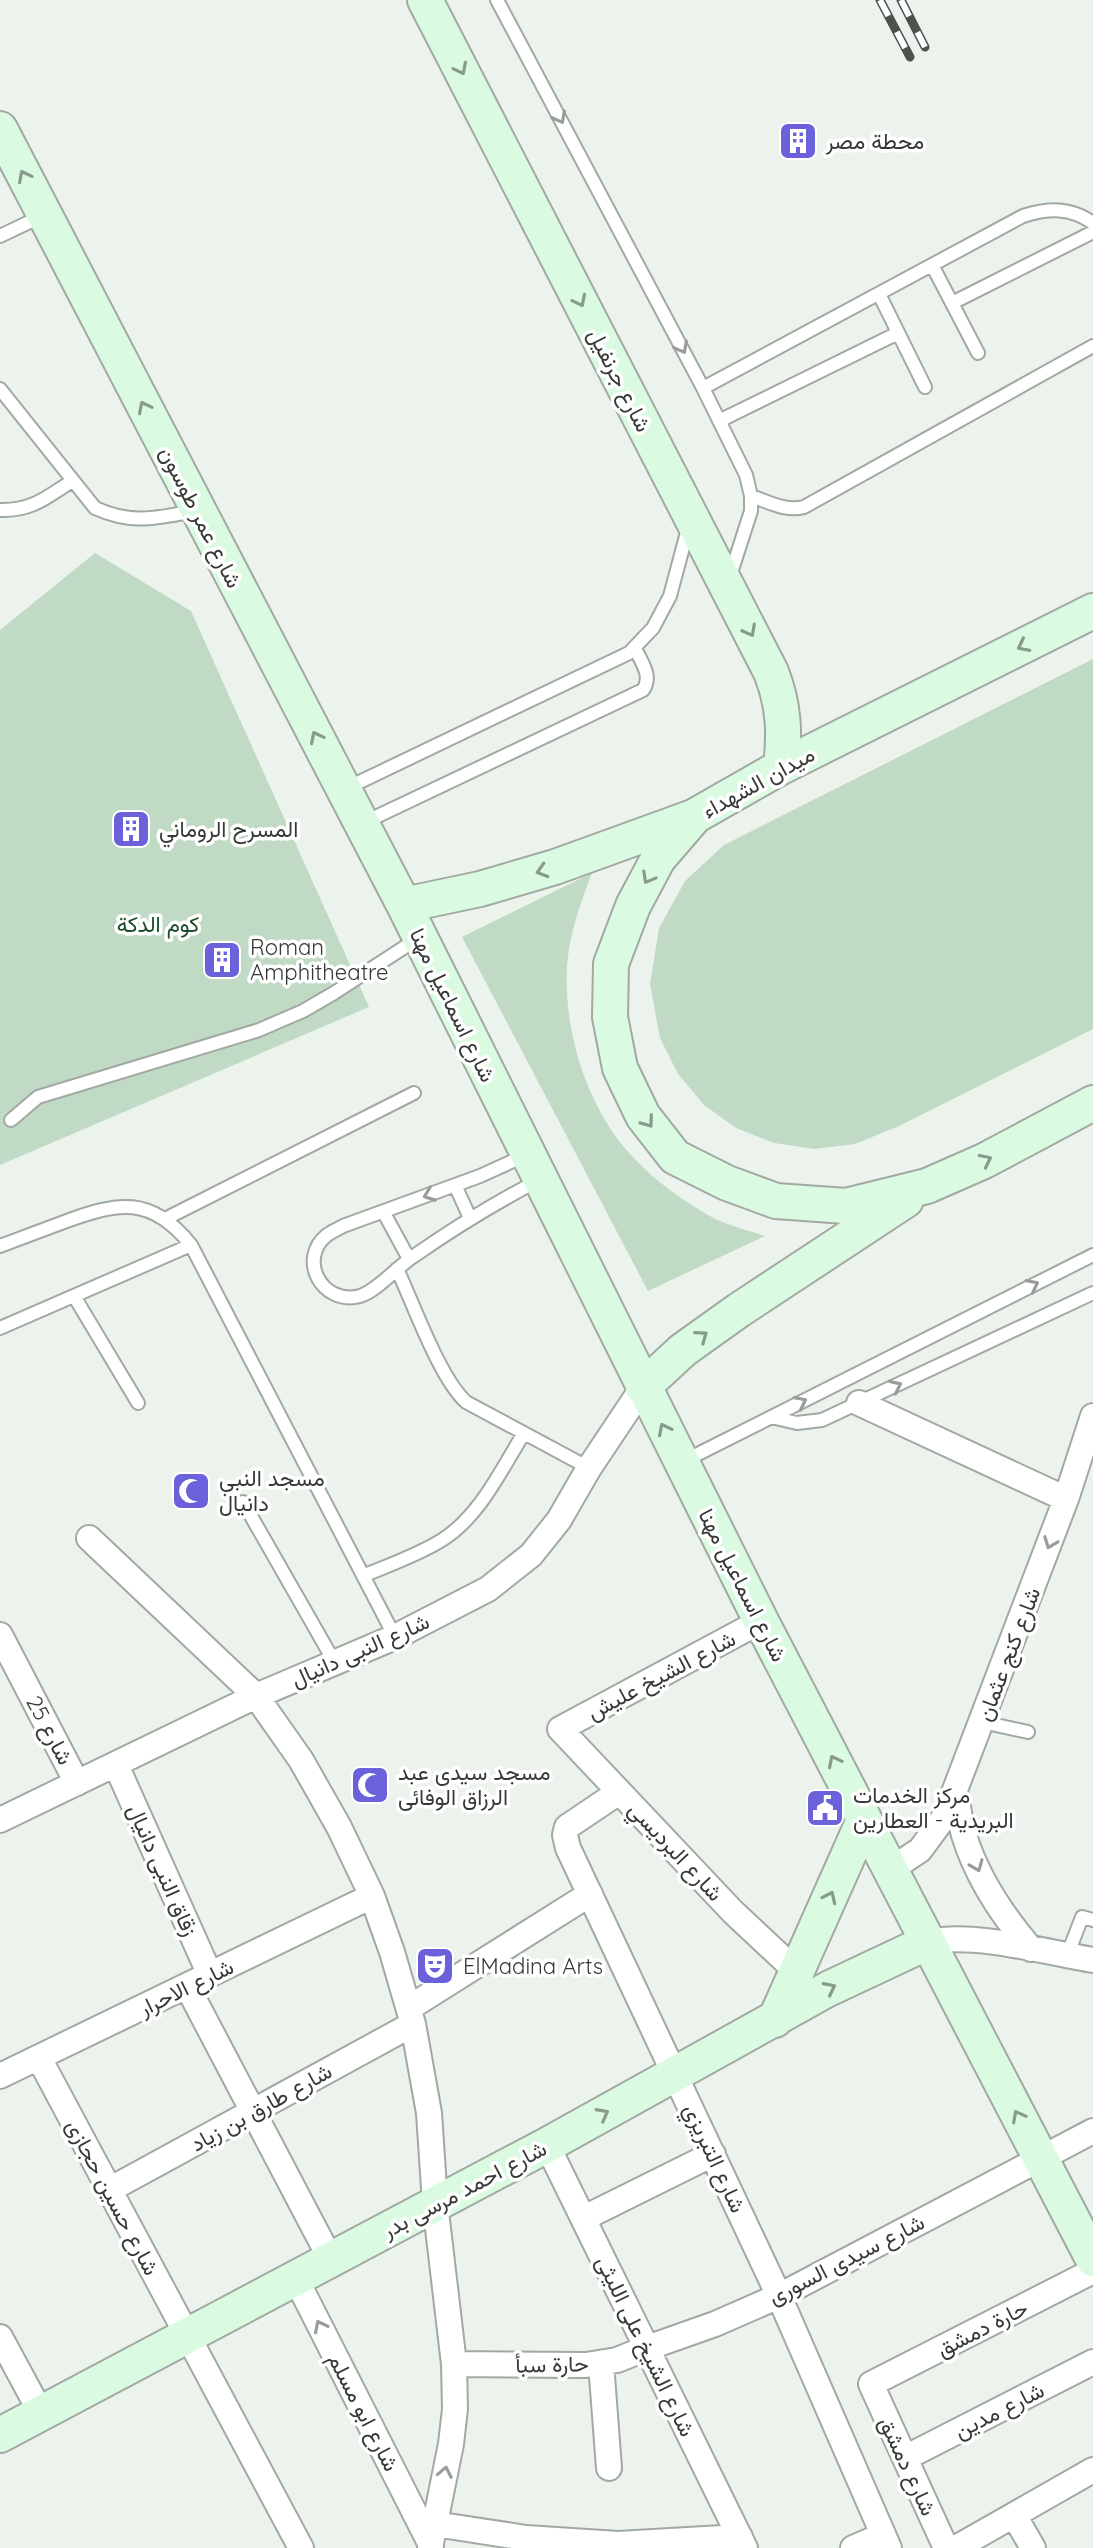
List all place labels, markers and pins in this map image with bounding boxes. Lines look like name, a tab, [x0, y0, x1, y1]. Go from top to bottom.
building icon: محطة مصر	[777, 120, 819, 162]
place label: محطة مصر	[825, 127, 924, 155]
building icon: المسرح الروماني	[110, 808, 152, 850]
place label: المسرح الروماني	[159, 815, 298, 848]
place label: Roman Amphitheatre	[250, 933, 389, 986]
building icon: Roman Amphitheatre	[201, 939, 243, 981]
place label: مسجد النبي دانيال	[219, 1464, 325, 1517]
mosque icon: مسجد النبي دانيال	[170, 1470, 212, 1512]
place label: مسجد سيدى عبد الرزاق الوفائى	[398, 1758, 550, 1811]
mosque icon: مسجد سيدى عبد الرزاق الوفائى	[349, 1764, 391, 1806]
place label: مركز الخدمات البريدية - العطارين	[853, 1781, 1014, 1834]
public building icon: مركز الخدمات البريدية - العطارين	[804, 1787, 846, 1829]
theatre icon: ElMadina Arts	[414, 1945, 456, 1987]
place label: ElMadina Arts	[463, 1952, 603, 1980]

